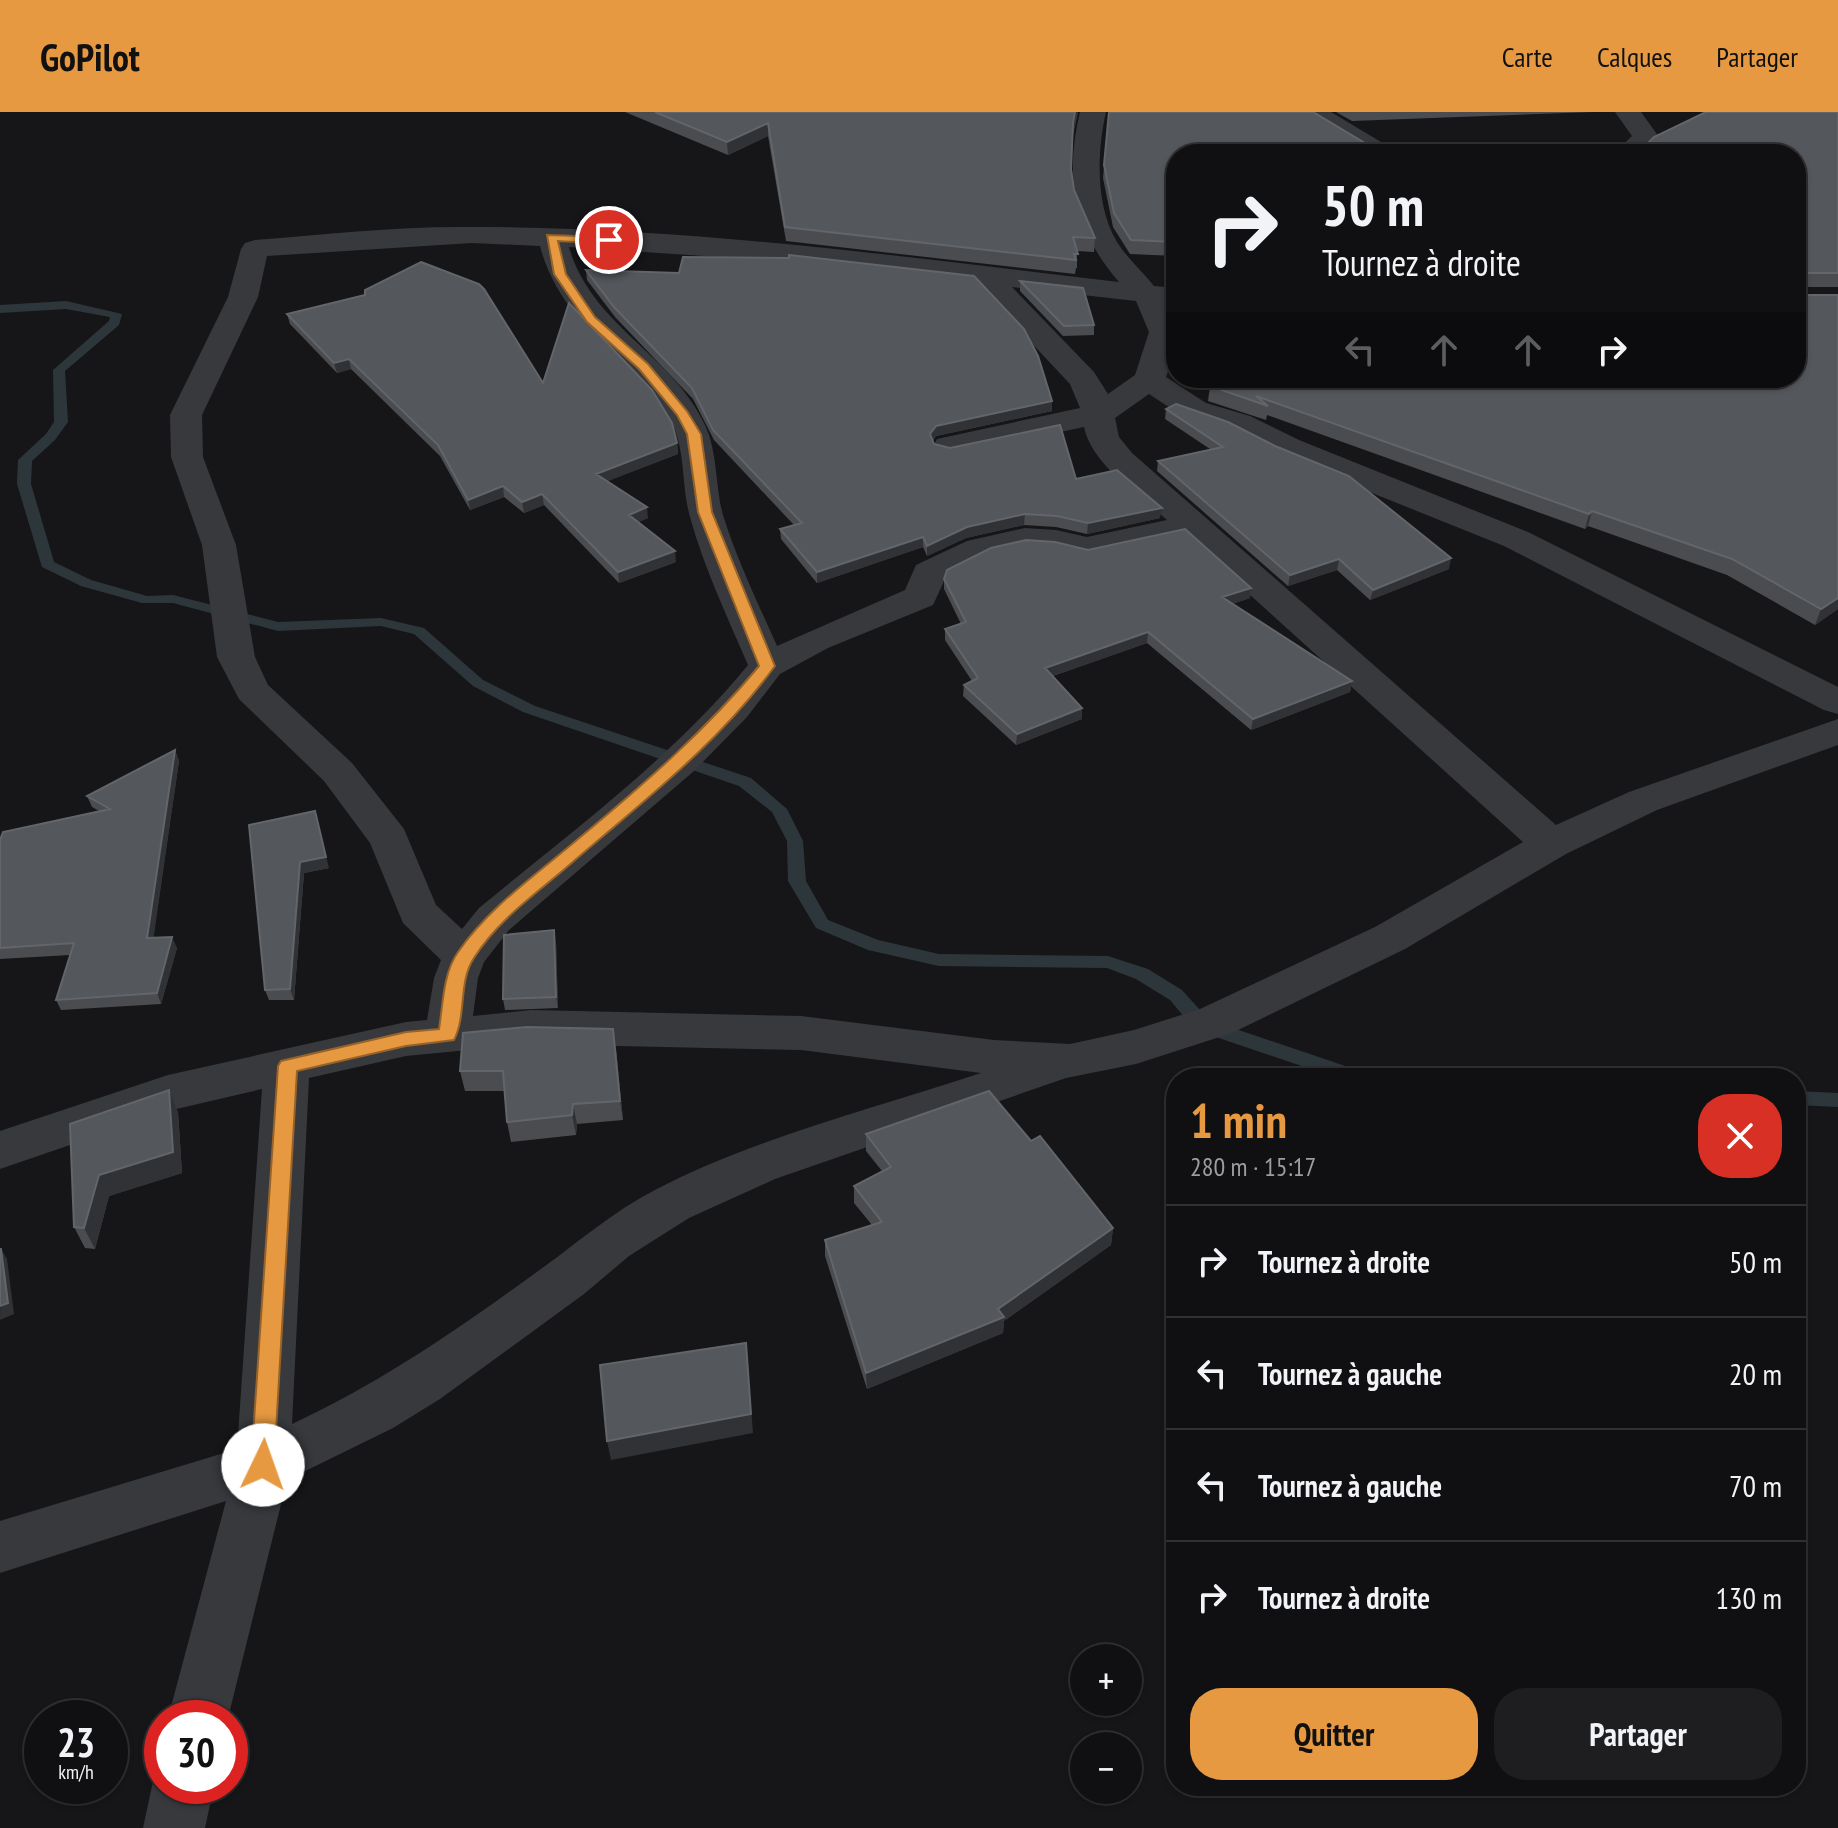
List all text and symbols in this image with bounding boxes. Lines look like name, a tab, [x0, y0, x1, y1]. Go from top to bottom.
text: GoPilot	[40, 32, 140, 81]
text: Carte	[1502, 38, 1553, 75]
text: Calques	[1597, 38, 1672, 75]
text: Partager	[1716, 38, 1798, 75]
text: 50 m	[1322, 169, 1424, 241]
icon: right	[1190, 176, 1294, 280]
pin	[575, 206, 643, 274]
icon: arrive	[587, 218, 631, 262]
text: Tournez à droite	[1322, 239, 1521, 286]
icon: left	[1338, 328, 1382, 372]
icon: ahead	[1422, 328, 1466, 372]
icon: ahead	[1506, 328, 1550, 372]
icon: right	[1590, 328, 1634, 372]
text: 1 min	[1190, 1089, 1287, 1151]
button: close	[1698, 1094, 1782, 1178]
text: 280 m · 15:17	[1190, 1150, 1316, 1183]
icon: right	[1190, 1239, 1234, 1283]
text: Tournez à droite	[1258, 1242, 1430, 1281]
text: 50 m	[1729, 1242, 1782, 1281]
icon: left	[1190, 1351, 1234, 1395]
text: Tournez à gauche	[1258, 1354, 1442, 1393]
text: 20 m	[1729, 1354, 1782, 1393]
position arrow	[221, 1423, 305, 1507]
icon: left	[1190, 1463, 1234, 1507]
text: Tournez à gauche	[1258, 1466, 1442, 1505]
text: 70 m	[1729, 1466, 1782, 1505]
icon: right	[1190, 1575, 1234, 1619]
text: Tournez à droite	[1258, 1578, 1430, 1617]
text: 130 m	[1716, 1578, 1782, 1617]
map controls	[1070, 1644, 1142, 1804]
button: +	[1070, 1644, 1142, 1716]
button: Quitter	[1190, 1688, 1478, 1780]
button: Partager	[1494, 1688, 1782, 1780]
speed limit sign: 30	[144, 1700, 248, 1804]
text: 23	[57, 1716, 95, 1768]
button: −	[1070, 1732, 1142, 1804]
text: km/h	[58, 1759, 94, 1785]

